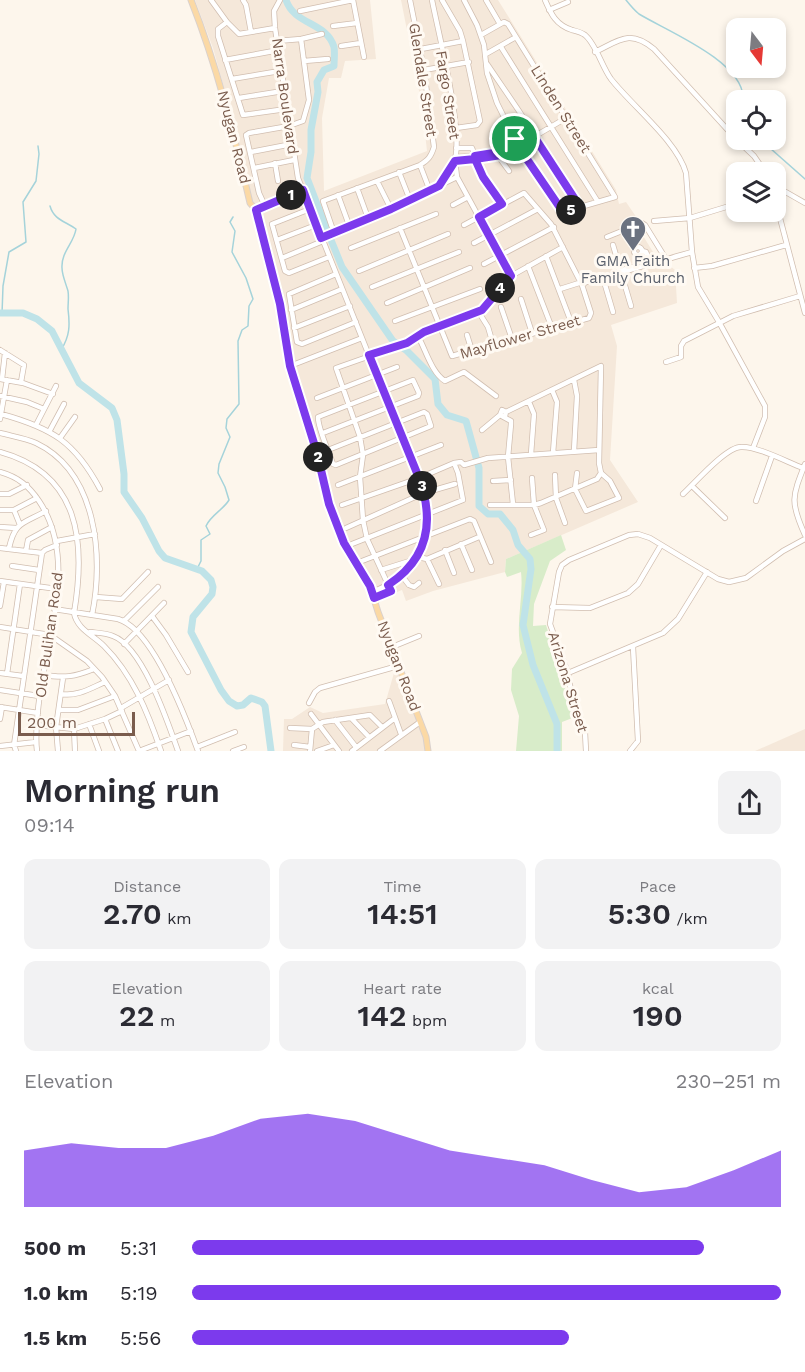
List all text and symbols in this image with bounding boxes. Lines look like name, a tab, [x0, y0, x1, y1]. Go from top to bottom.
north arrow	[726, 18, 786, 78]
map controls	[726, 18, 786, 222]
street label: Glendale Street	[405, 22, 441, 139]
street label: Narra Boulevard	[268, 37, 302, 155]
street label: Fargo Street	[432, 49, 464, 141]
street label: Linden Street	[527, 62, 595, 157]
street label: Nyugan Road	[214, 88, 254, 186]
button: locate	[726, 90, 786, 150]
pin	[489, 113, 540, 164]
icon: arrive	[498, 122, 531, 155]
button: layers	[726, 162, 786, 222]
pin: 1	[276, 180, 306, 210]
text: 1	[288, 185, 294, 204]
pin: 5	[556, 195, 586, 225]
text: 5	[566, 200, 576, 219]
church icon: GMA Faith Family Church	[618, 214, 648, 252]
place label: GMA Faith Family Church	[581, 252, 685, 287]
pin: 4	[485, 273, 515, 303]
text: 4	[495, 278, 505, 297]
street label: Mayflower Street	[458, 311, 583, 363]
pin: 2	[303, 442, 333, 472]
text: 2	[313, 447, 323, 466]
pin: 3	[407, 471, 437, 501]
text: 3	[417, 476, 427, 495]
street label: Old Bulihan Road	[31, 571, 67, 699]
street label: Nyugan Road	[373, 618, 425, 714]
street label: Arizona Street	[544, 629, 592, 735]
scale bar	[18, 709, 135, 736]
text: 200 m	[27, 713, 77, 732]
text: Morning run	[24, 771, 220, 810]
button: share	[718, 771, 781, 834]
text: 09:14	[24, 813, 75, 837]
text: Distance	[113, 877, 181, 896]
text: Time	[383, 877, 422, 896]
text: Pace	[639, 877, 676, 896]
text: 2.70	[103, 896, 162, 931]
text: 14:51	[367, 896, 438, 931]
text: 5:30	[608, 896, 671, 931]
text: km	[162, 909, 192, 928]
text: /km	[671, 909, 708, 928]
text: Elevation	[111, 979, 183, 998]
text: Heart rate	[363, 979, 442, 998]
text: kcal	[642, 979, 674, 998]
text: 22	[119, 998, 155, 1033]
text: 142	[358, 998, 407, 1033]
text: 190	[633, 998, 683, 1033]
text: m	[155, 1011, 175, 1030]
text: bpm	[407, 1011, 447, 1030]
text: Elevation	[24, 1069, 113, 1093]
text: 230–251 m	[676, 1069, 781, 1093]
text: 500 m	[24, 1236, 86, 1260]
text: 5:31	[120, 1236, 157, 1260]
text: 1.0 km	[24, 1281, 88, 1305]
text: 5:19	[120, 1281, 158, 1305]
text: 1.5 km	[24, 1326, 87, 1350]
text: 5:56	[120, 1326, 161, 1350]

